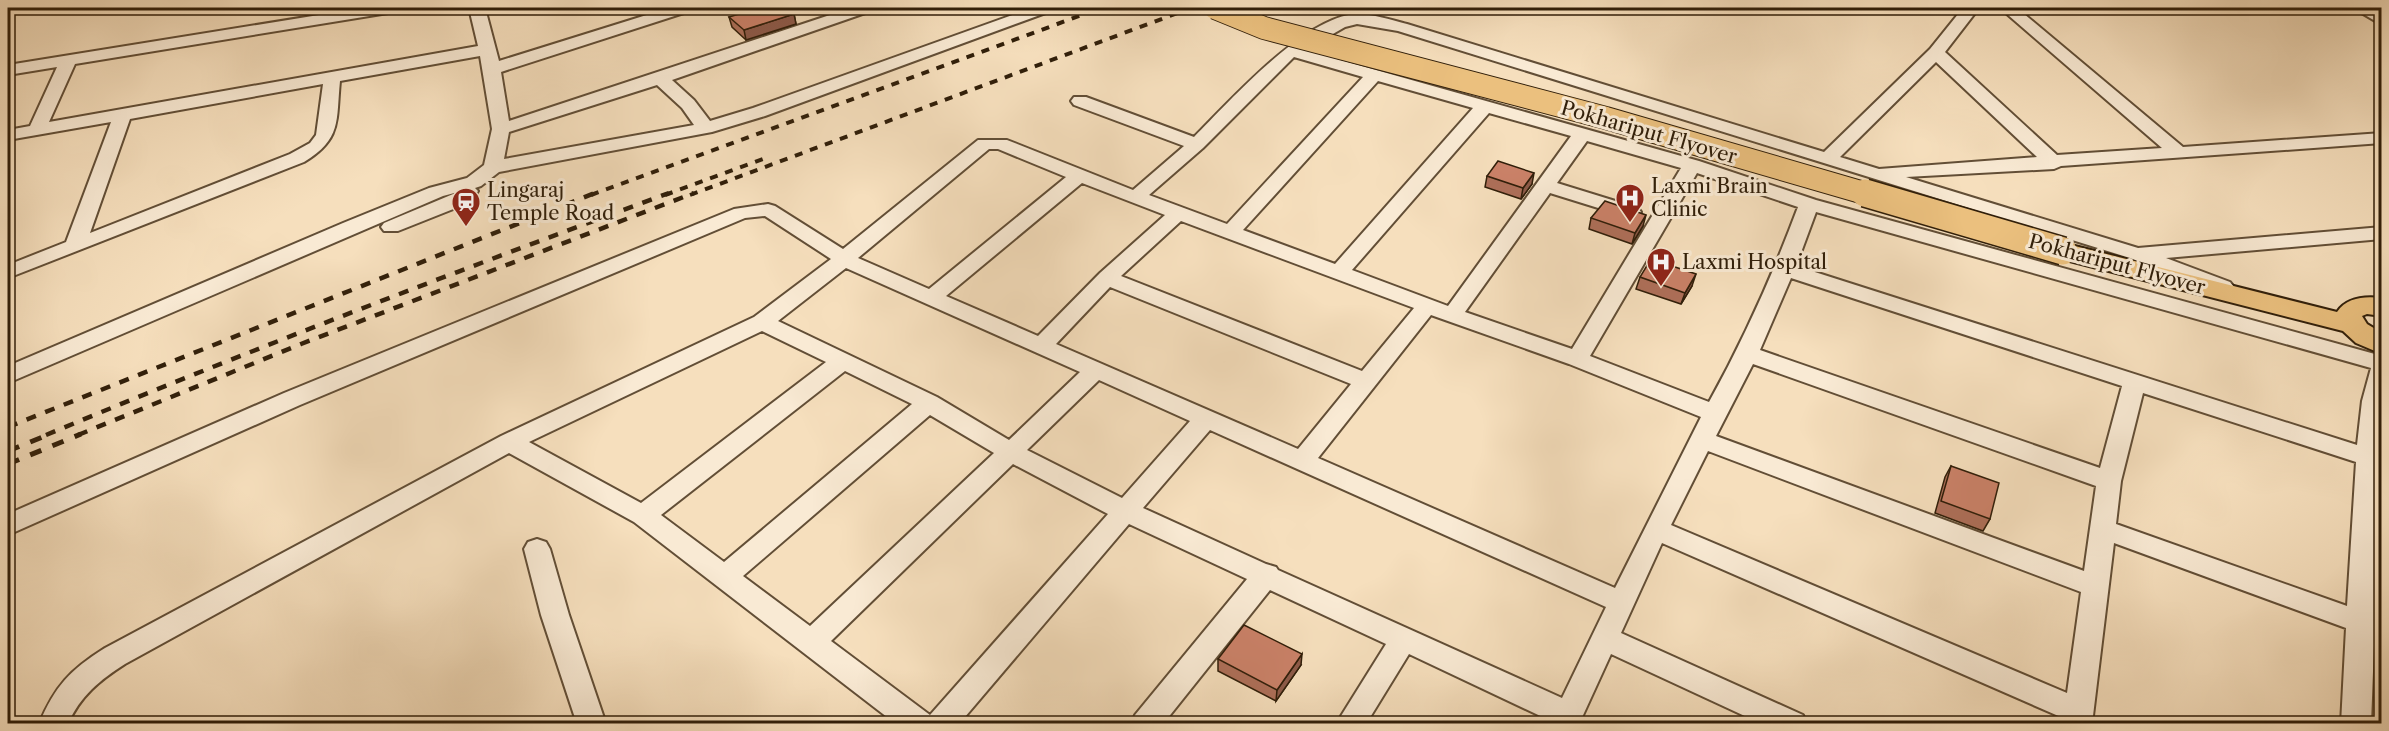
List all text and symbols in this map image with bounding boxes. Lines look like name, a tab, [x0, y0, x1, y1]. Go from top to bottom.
street label: Pokhariput Flyover	[1558, 95, 1740, 169]
place label: Laxmi Brain Clinic	[1651, 174, 1768, 221]
place label: Lingaraj Temple Road	[487, 178, 614, 225]
hospital icon: Laxmi Brain Clinic	[1614, 182, 1646, 224]
station icon: Lingaraj Temple Road	[450, 186, 482, 228]
street label: Pokhariput Flyover	[2026, 229, 2209, 299]
hospital icon: Laxmi Hospital	[1645, 246, 1677, 288]
place label: Laxmi Hospital	[1682, 250, 1827, 274]

